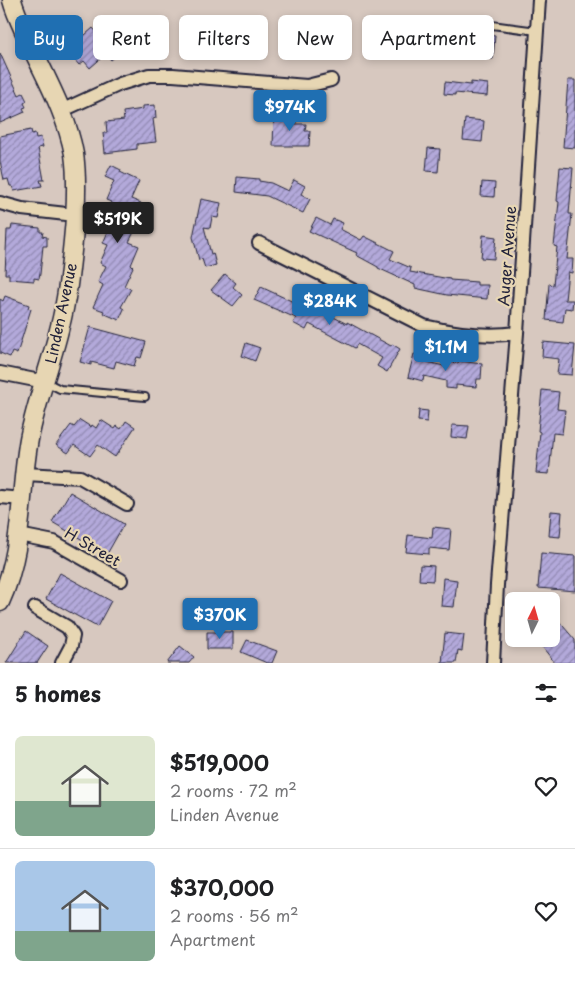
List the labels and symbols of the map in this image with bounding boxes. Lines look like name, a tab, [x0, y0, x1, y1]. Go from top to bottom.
pin: $974K	[255, 90, 325, 132]
pin: $519K	[83, 202, 153, 244]
street label: Auger Avenue	[491, 205, 521, 307]
street label: Linden Avenue	[38, 261, 82, 365]
pin: $284K	[295, 284, 365, 326]
pin: $1.1M	[411, 330, 481, 372]
street label: H Street	[61, 521, 125, 571]
north arrow	[505, 592, 560, 648]
pin: $370K	[185, 598, 255, 640]

